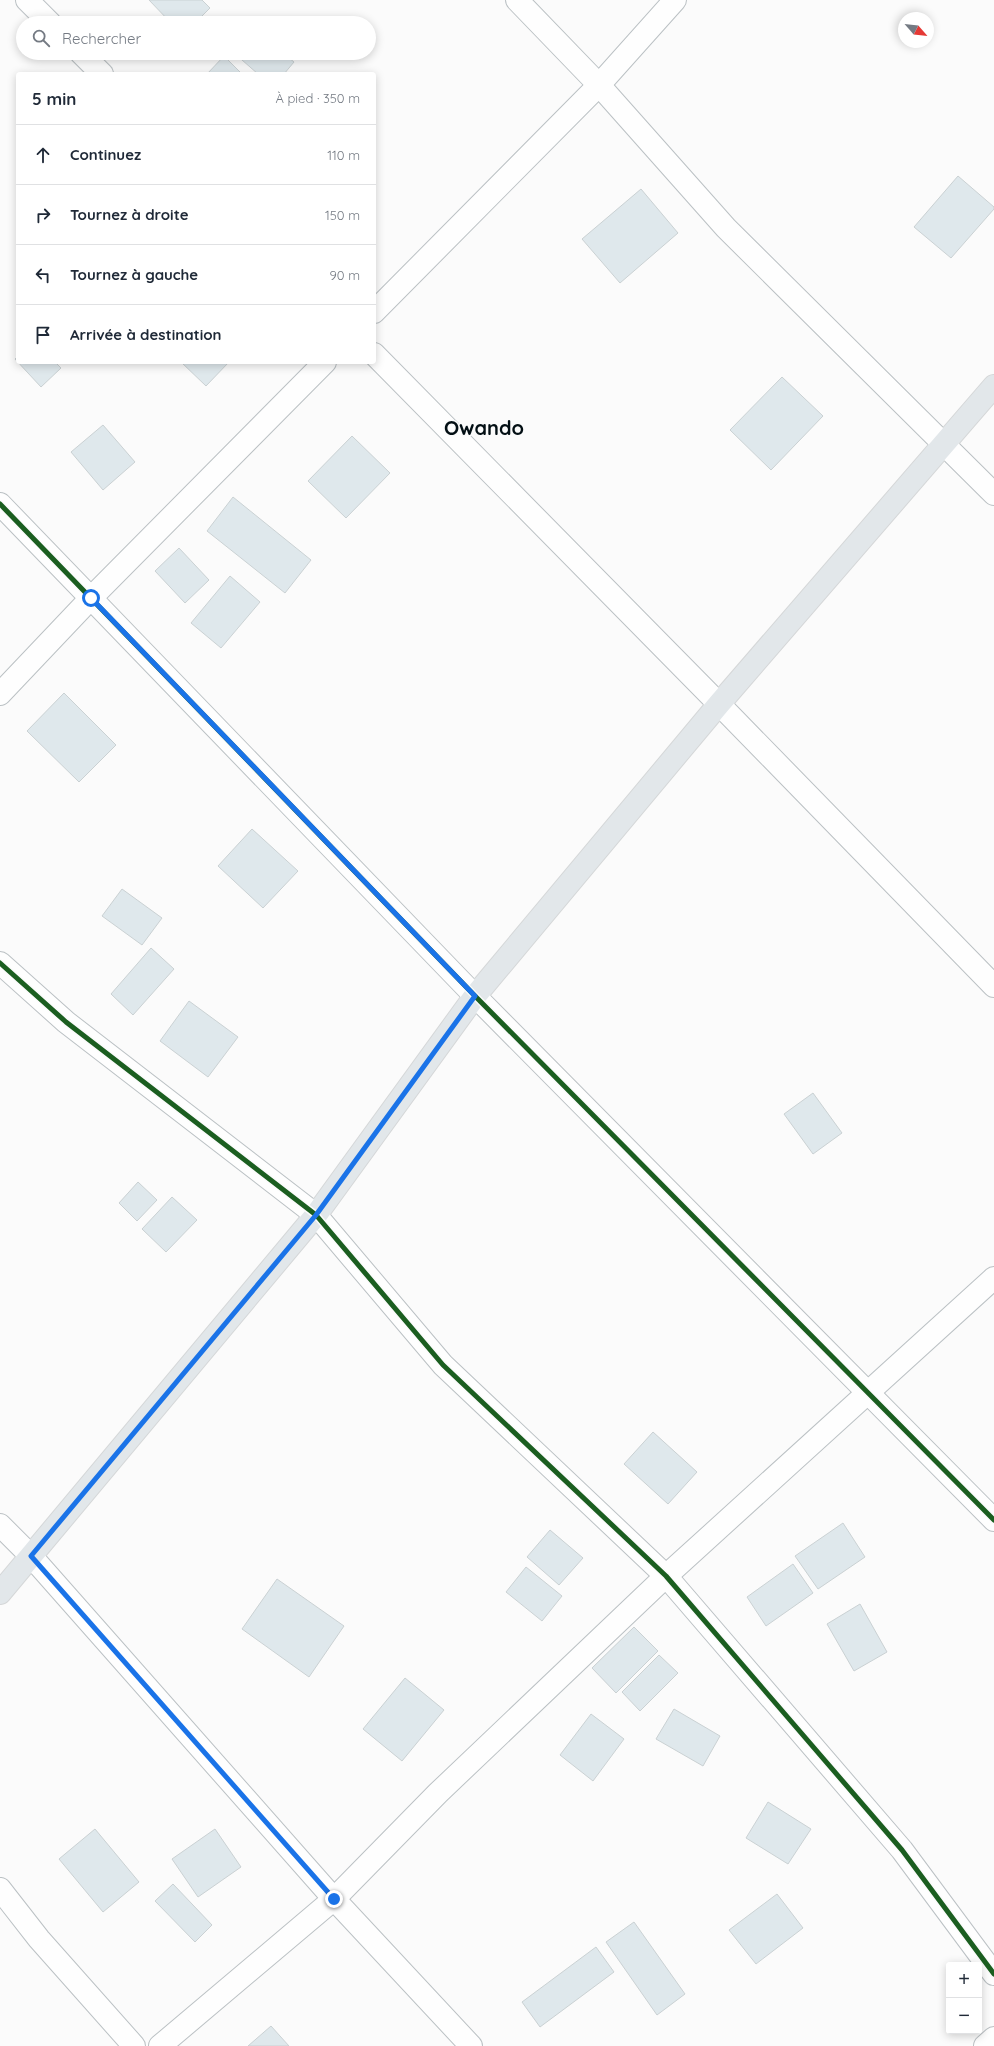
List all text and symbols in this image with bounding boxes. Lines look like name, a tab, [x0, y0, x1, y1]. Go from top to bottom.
north arrow	[898, 12, 934, 48]
search box	[16, 16, 376, 60]
icon: search	[30, 27, 52, 49]
text: Rechercher	[62, 29, 141, 48]
text: 5 min	[32, 88, 76, 109]
text: À pied · 350 m	[275, 90, 360, 106]
icon: ahead	[32, 144, 54, 166]
text: Continuez	[70, 145, 141, 164]
text: 110 m	[327, 147, 360, 163]
icon: right	[32, 204, 54, 226]
text: Tournez à droite	[70, 205, 189, 224]
text: 150 m	[325, 207, 360, 223]
icon: left	[32, 264, 54, 286]
text: Tournez à gauche	[70, 265, 198, 284]
text: 90 m	[330, 267, 360, 283]
icon: arrive	[32, 324, 54, 346]
text: Arrivée à destination	[70, 325, 222, 344]
district label: Owando	[444, 415, 524, 440]
route start	[82, 589, 100, 607]
route end	[325, 1890, 343, 1908]
map controls	[946, 1962, 982, 2034]
button: +	[946, 1962, 982, 1998]
button: −	[946, 1998, 982, 2034]

